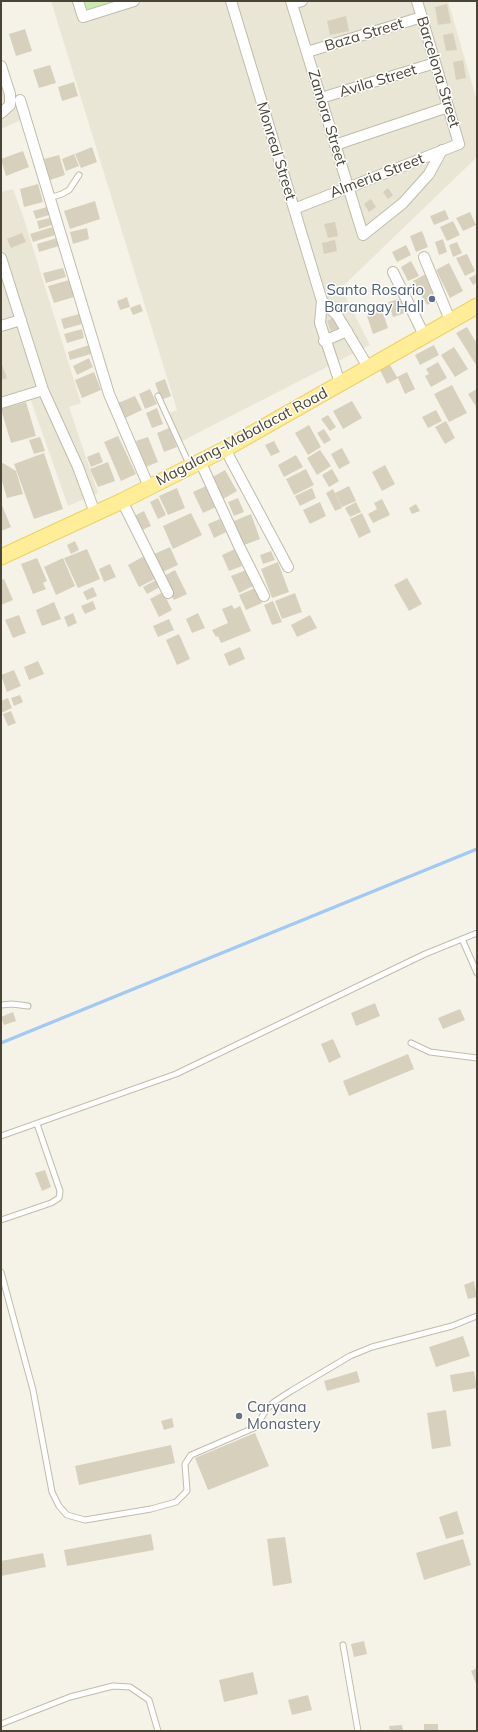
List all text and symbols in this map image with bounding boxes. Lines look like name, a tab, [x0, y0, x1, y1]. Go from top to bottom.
street label: Barcelona Street	[413, 14, 463, 130]
street label: Baza Street	[322, 15, 406, 55]
street label: Avila Street	[337, 61, 419, 101]
street label: Zamora Street	[304, 68, 350, 168]
street label: Monreal Street	[253, 100, 299, 202]
street label: Almeria Street	[327, 150, 427, 202]
place label: Santo Rosario Barangay Hall	[324, 281, 424, 316]
marker: Santo Rosario Barangay Hall	[427, 294, 437, 304]
street label: Magalang-Mabalacat Road	[153, 384, 331, 490]
place label: Caryana Monastery	[247, 1398, 321, 1433]
marker: Caryana Monastery	[234, 1411, 244, 1421]

